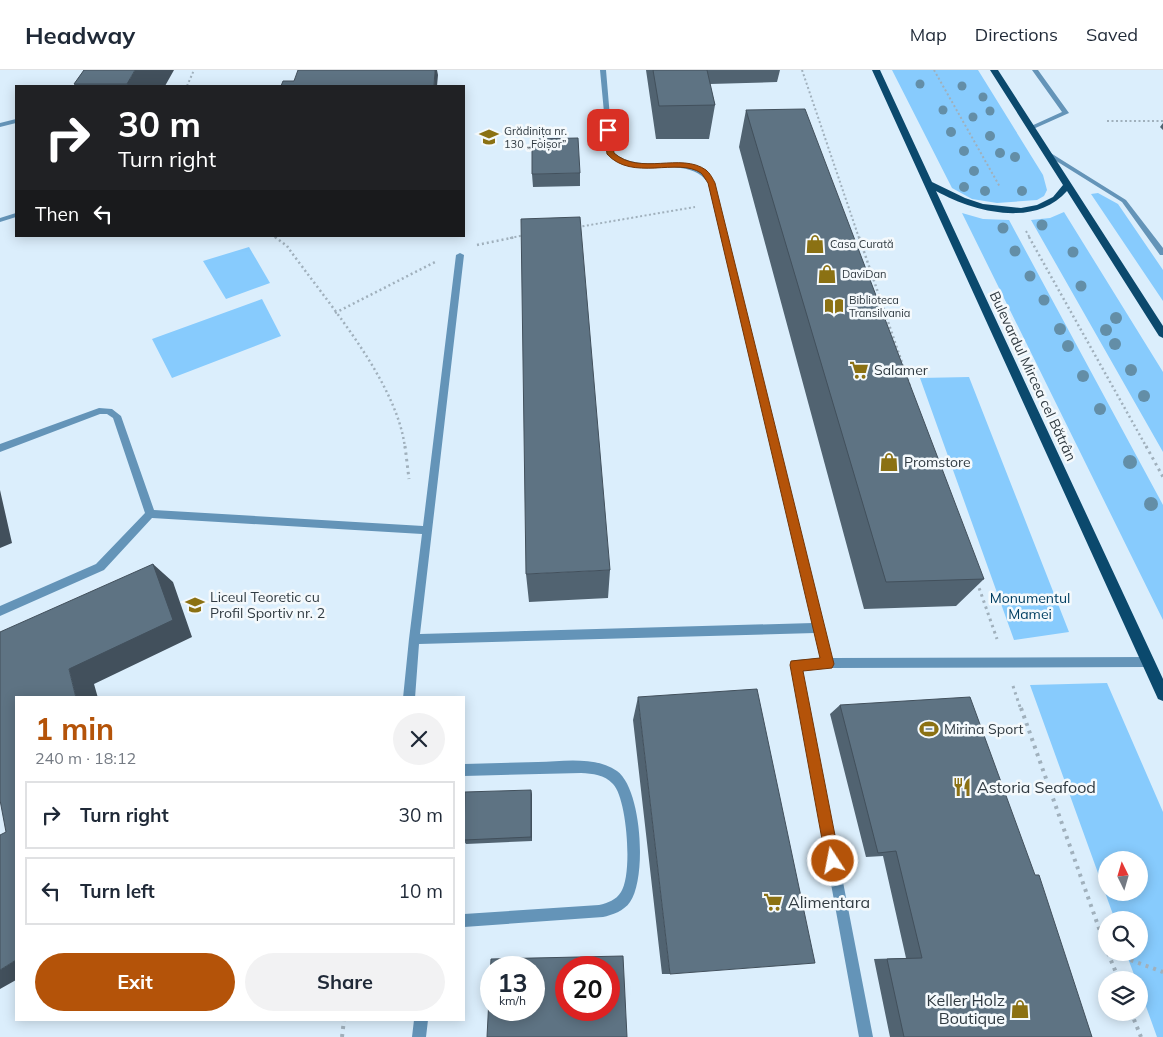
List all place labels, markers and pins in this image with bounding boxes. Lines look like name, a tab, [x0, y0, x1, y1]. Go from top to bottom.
pin	[587, 109, 629, 151]
place label: Grădinița nr. 130 „Foișor”	[504, 124, 567, 152]
school or university icon: Grădinița nr. 130 „Foișor”	[478, 126, 500, 148]
shop icon: Casa Curată	[804, 233, 826, 255]
place label: Casa Curată	[830, 237, 894, 251]
shop icon: DaviDan	[816, 263, 838, 285]
place label: DaviDan	[842, 267, 886, 281]
place label: Biblioteca Transilvania	[849, 293, 910, 320]
library icon: Biblioteca Transilvania	[823, 295, 845, 317]
supermarket icon: Salamer	[848, 359, 870, 381]
place label: Salamer	[874, 361, 929, 379]
shop icon: Promstore	[878, 451, 900, 473]
place label: Promstore	[904, 453, 971, 471]
place label: Liceul Teoretic cu Profil Sportiv nr. 2	[210, 588, 325, 622]
school or university icon: Liceul Teoretic cu Profil Sportiv nr. 2	[184, 594, 206, 616]
sports icon: Mirina Sport	[918, 718, 940, 740]
place label: Mirina Sport	[944, 720, 1024, 738]
restaurant icon: Astoria Seafood	[951, 776, 973, 798]
place label: Astoria Seafood	[977, 777, 1096, 797]
supermarket icon: Alimentara	[762, 891, 784, 913]
place label: Alimentara	[788, 892, 870, 912]
place label: Keller Holz Boutique	[927, 990, 1005, 1028]
shop icon: Keller Holz Boutique	[1009, 998, 1031, 1020]

